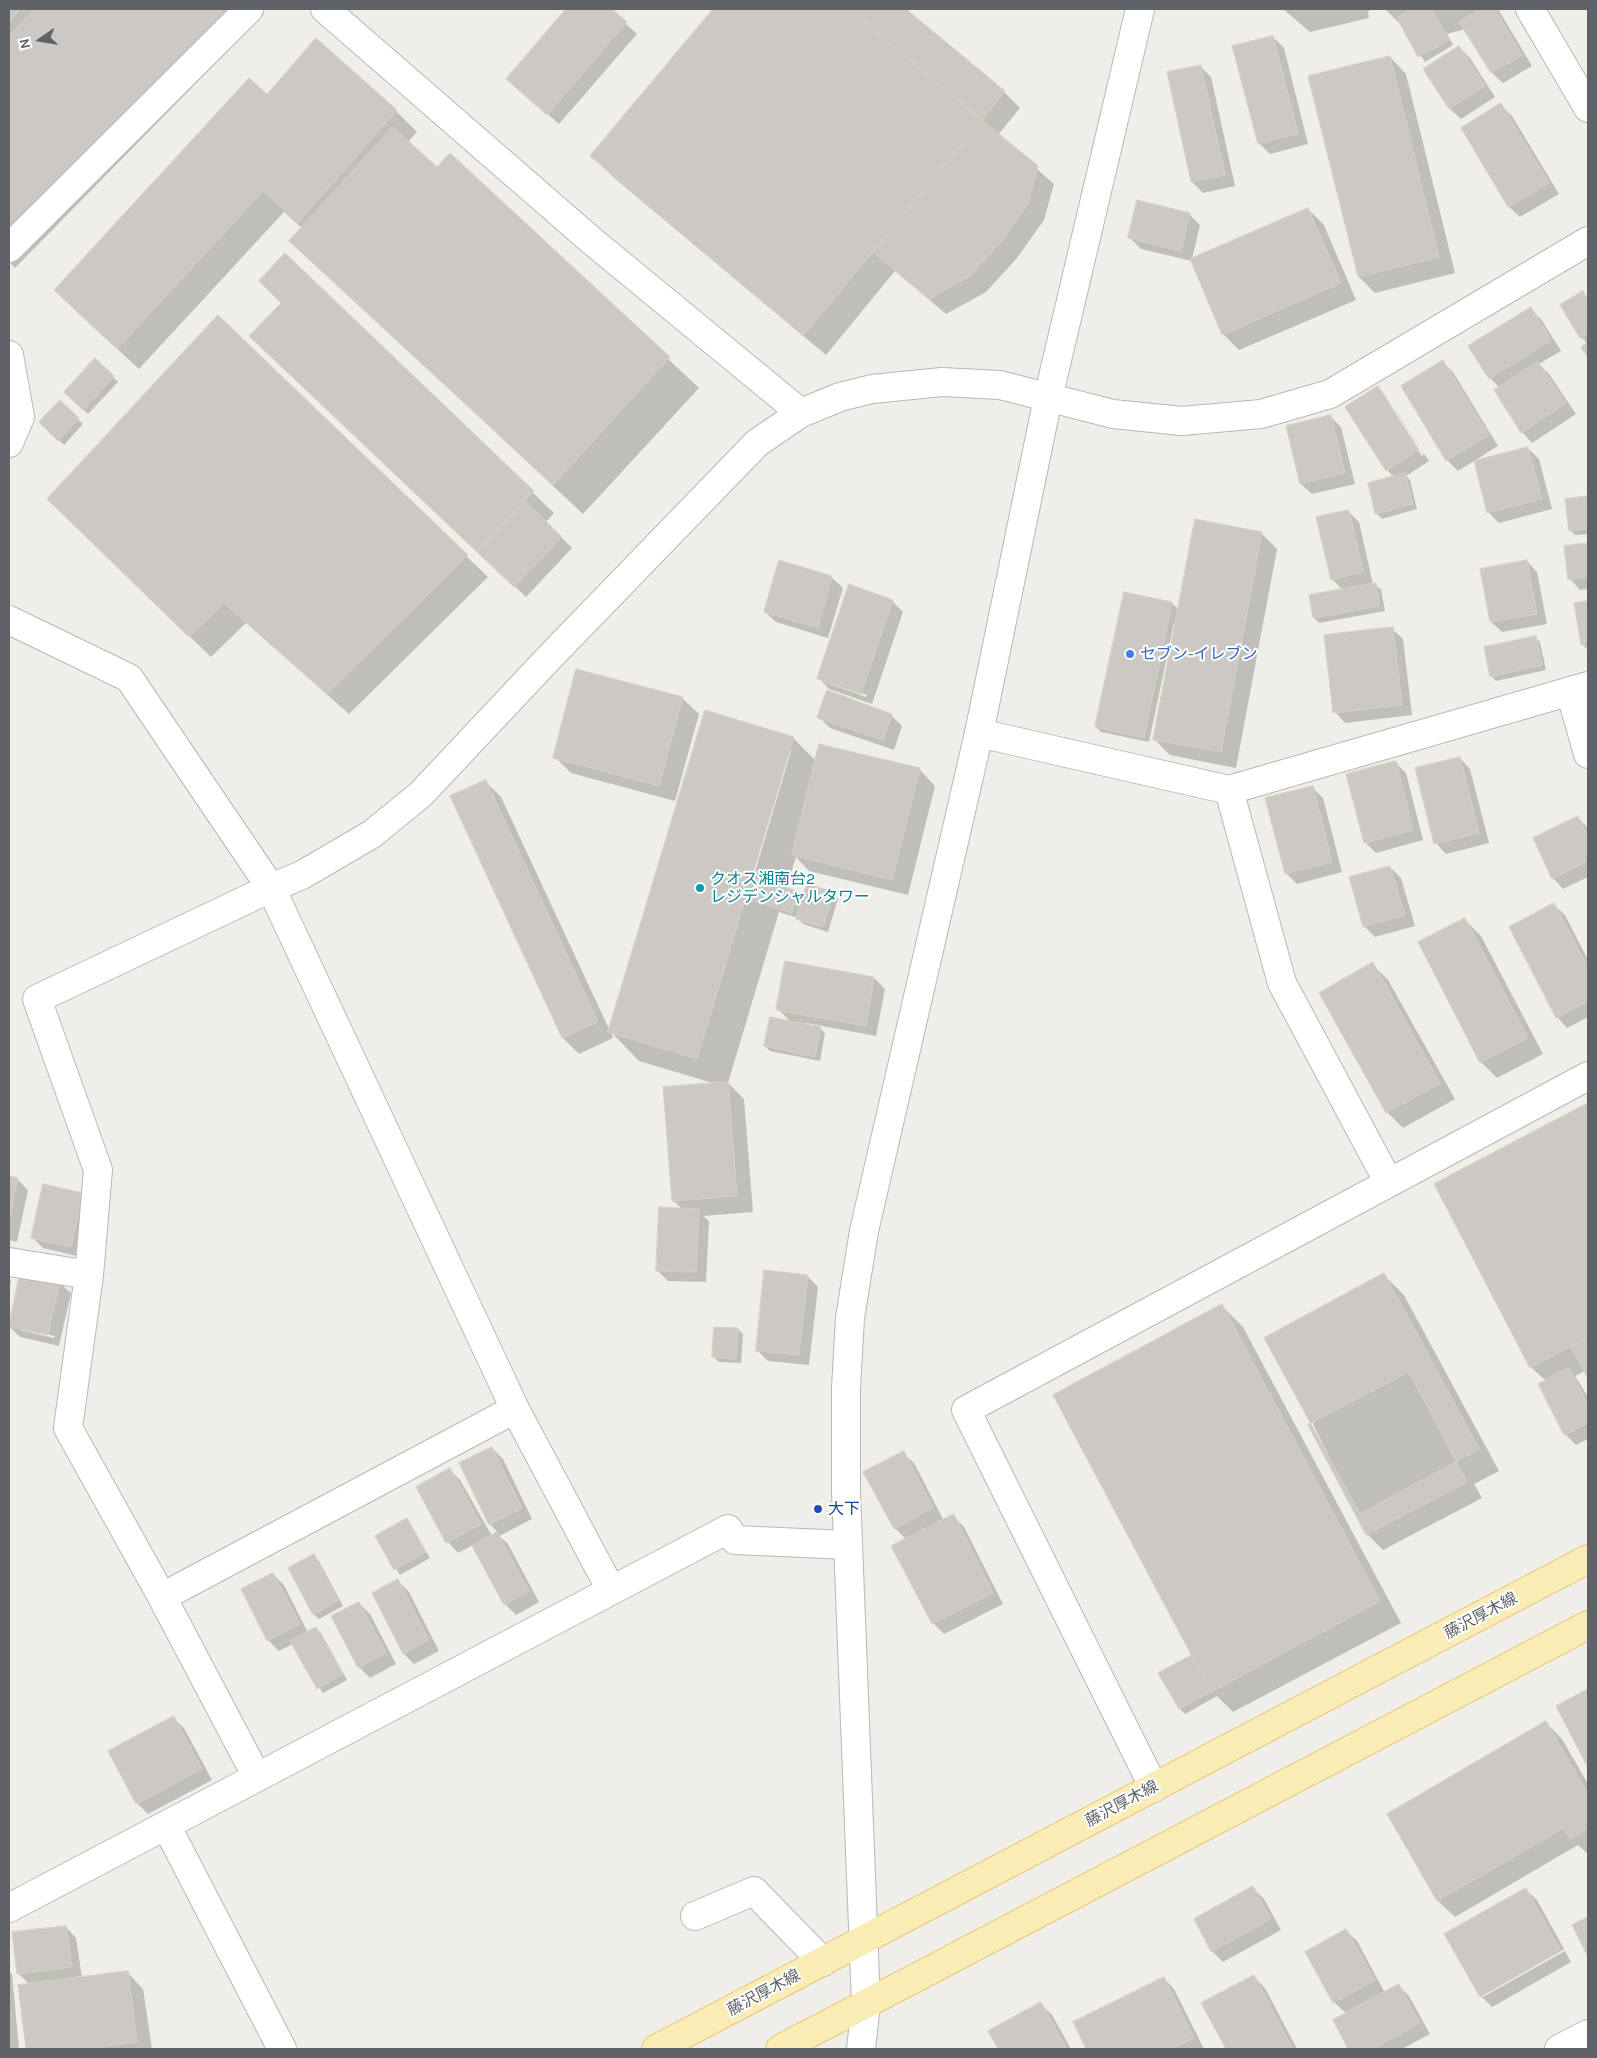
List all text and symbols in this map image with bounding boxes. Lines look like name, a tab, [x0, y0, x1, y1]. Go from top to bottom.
north arrow	[15, 15, 65, 65]
text: N	[15, 37, 34, 50]
place label: セブン-イレブン	[1140, 644, 1258, 664]
marker: セブン-イレブン	[1124, 648, 1136, 660]
place label: クオス湘南台2 レジデンシャルタワー	[710, 869, 870, 907]
marker: クオス湘南台2 レジデンシャルタワー	[694, 882, 706, 894]
place label: 大下	[828, 1499, 860, 1519]
marker: 大下	[812, 1503, 824, 1515]
street label: 藤沢厚木線	[1441, 1589, 1521, 1643]
street label: 藤沢厚木線	[1082, 1777, 1162, 1831]
street label: 藤沢厚木線	[724, 1966, 804, 2020]

